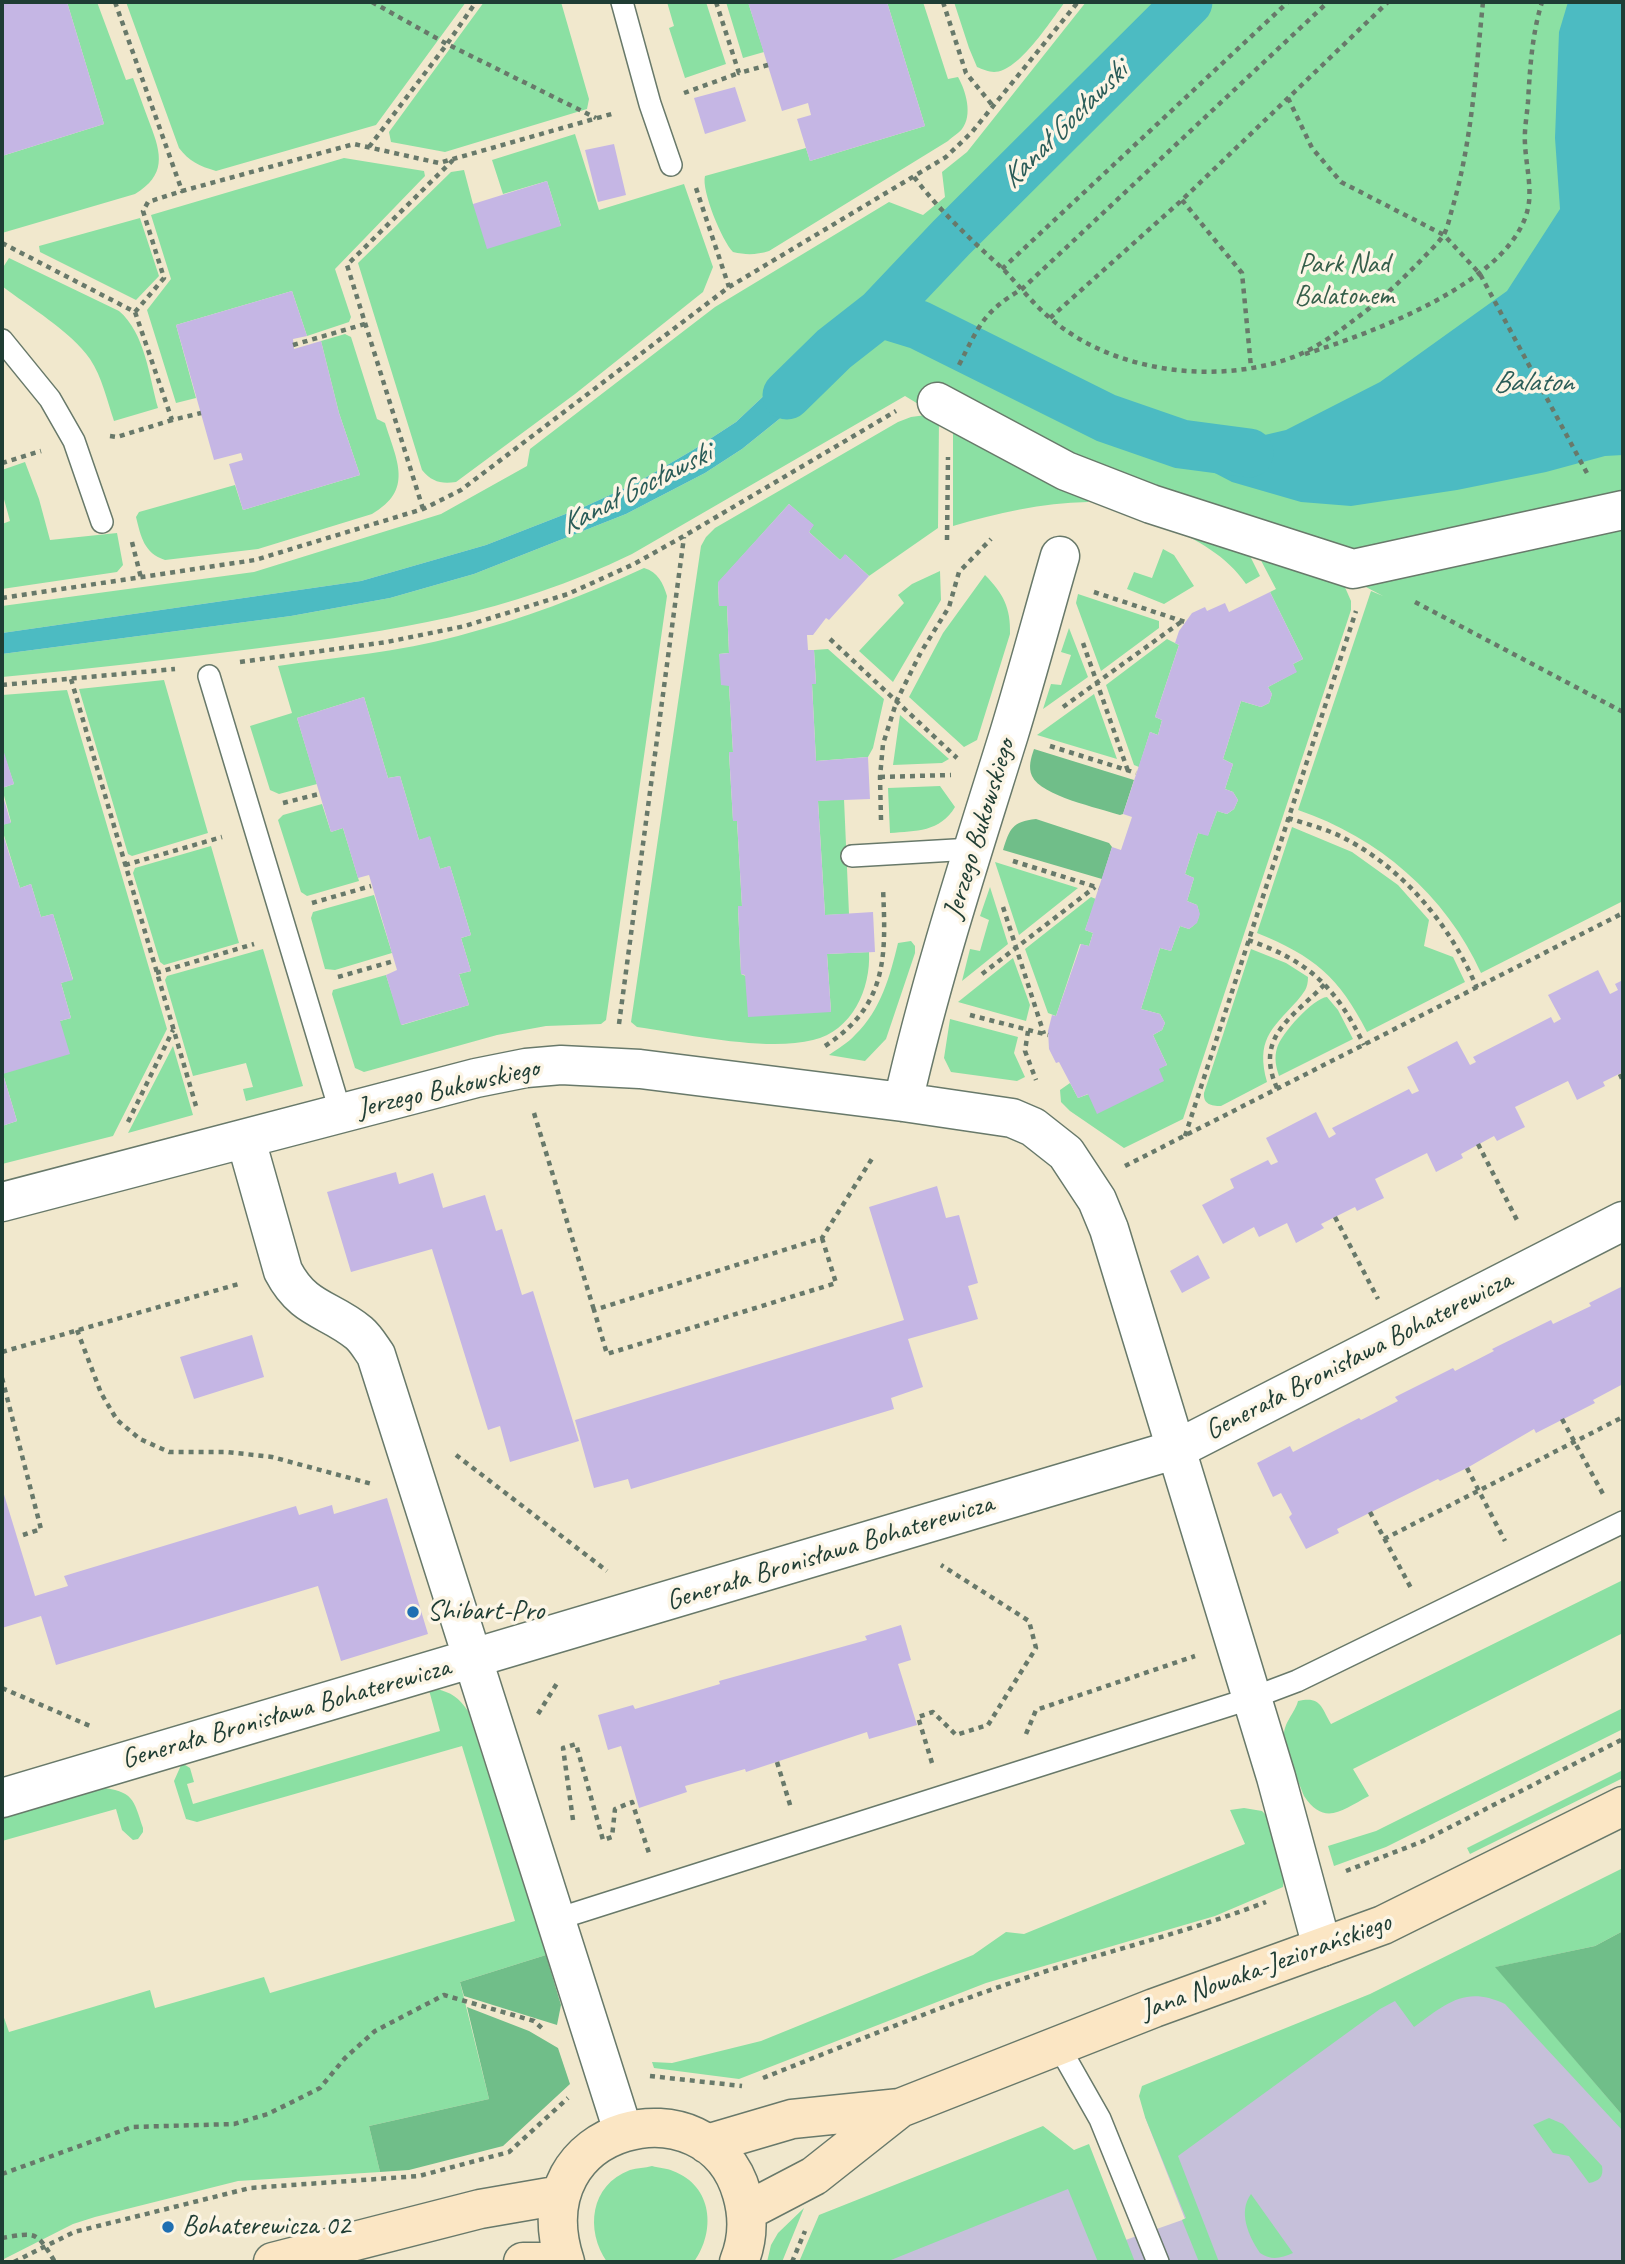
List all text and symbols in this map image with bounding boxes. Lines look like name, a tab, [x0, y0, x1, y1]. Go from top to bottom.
water label: Kanał Gocławski	[994, 55, 1136, 197]
park label: Park Nad Balatonem	[1294, 248, 1394, 314]
water label: Balaton	[1493, 365, 1573, 401]
water label: Kanał Gocławski	[555, 437, 717, 543]
street label: Jerzego Bukowskiego	[937, 735, 1023, 923]
street label: Jerzego Bukowskiego	[354, 1052, 542, 1126]
street label: Generała Bronisława Bohaterewicza	[1200, 1264, 1518, 1448]
street label: Generała Bronisława Bohaterewicza	[663, 1487, 997, 1619]
place label: Shibart-Pro	[427, 1595, 544, 1629]
marker: Shibart-Pro	[405, 1604, 421, 1620]
street label: Generała Bronisława Bohaterewicza	[118, 1651, 454, 1777]
street label: Jana Nowaka-Jeziorańskiego	[1136, 1906, 1396, 2028]
place label: Bohaterewicza 02	[182, 2210, 350, 2244]
marker: Bohaterewicza 02	[160, 2219, 176, 2235]

